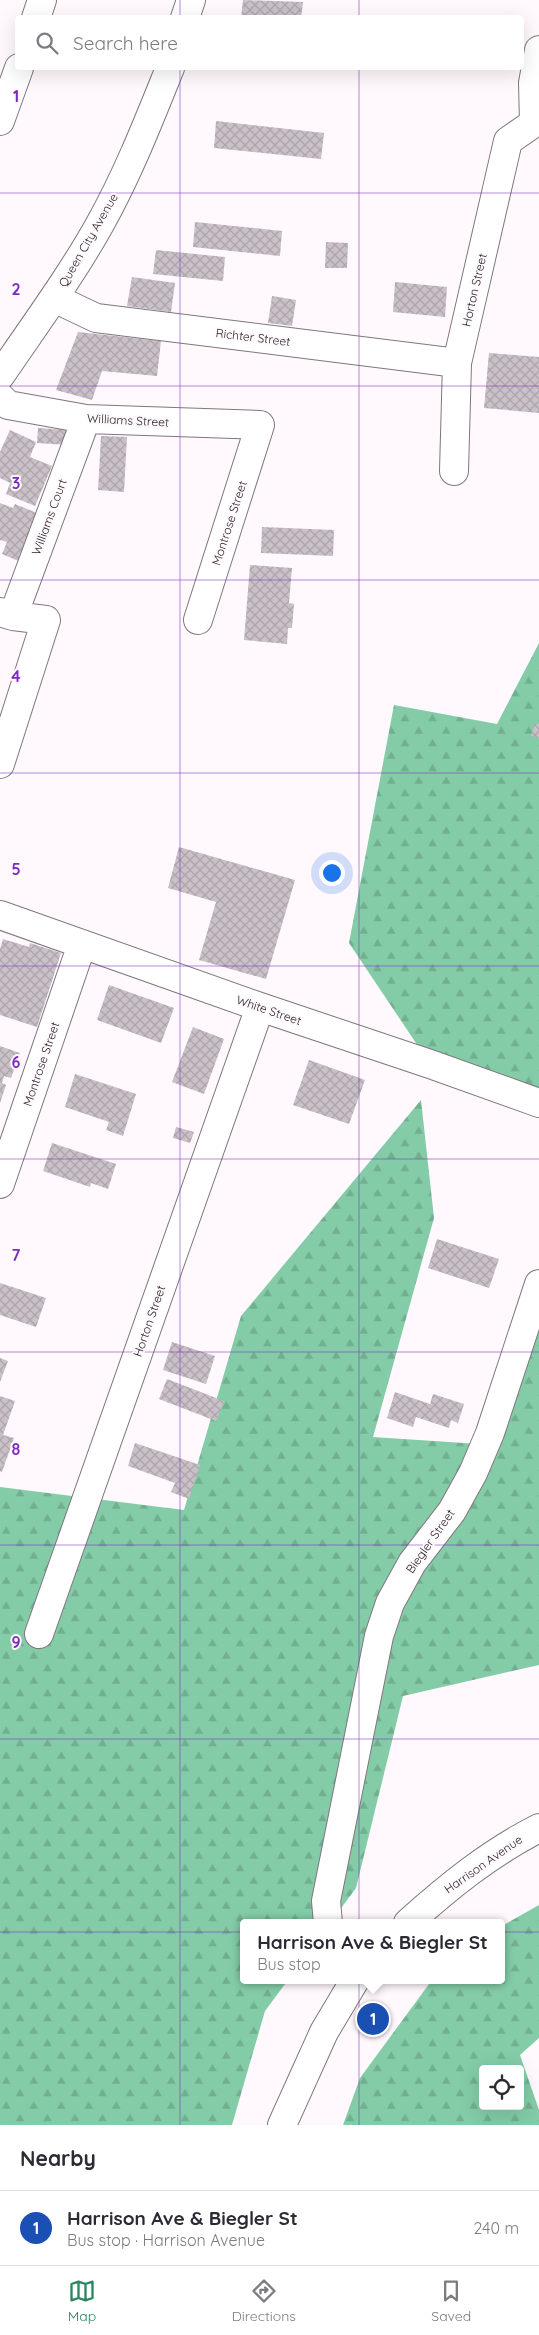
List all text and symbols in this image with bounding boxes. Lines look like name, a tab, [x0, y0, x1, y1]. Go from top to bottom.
search box	[15, 15, 524, 70]
icon: search	[33, 29, 61, 57]
text: Search here	[73, 31, 178, 55]
text: 1	[13, 86, 19, 106]
street label: Queen City Avenue	[55, 190, 121, 289]
street label: Horton Street	[458, 252, 490, 328]
text: 2	[11, 279, 21, 299]
street label: Richter Street	[215, 325, 291, 349]
street label: Williams Street	[87, 410, 169, 430]
text: 3	[12, 473, 20, 493]
street label: Williams Court	[28, 477, 70, 557]
street label: Montrose Street	[208, 479, 250, 567]
text: 4	[11, 666, 21, 686]
text: 5	[11, 859, 21, 879]
your location	[319, 860, 345, 886]
street label: White Street	[234, 992, 304, 1028]
street label: Montrose Street	[20, 1020, 62, 1108]
text: 6	[12, 1052, 21, 1072]
text: 7	[12, 1245, 21, 1265]
street label: Horton Street	[130, 1283, 168, 1359]
text: 8	[12, 1439, 21, 1459]
street label: Biegler Street	[402, 1506, 458, 1576]
text: 9	[11, 1632, 21, 1652]
street label: Harrison Avenue	[441, 1831, 525, 1896]
popup	[240, 1919, 505, 1984]
text: Harrison Ave & Biegler St	[257, 1930, 488, 1954]
text: Bus stop	[257, 1954, 321, 1974]
pin: 1	[357, 2000, 389, 2038]
map controls	[479, 2065, 524, 2110]
button: locate	[479, 2065, 524, 2110]
text: Nearby	[20, 2145, 96, 2171]
text: Harrison Ave & Biegler St	[67, 2206, 298, 2230]
text: 1	[33, 2218, 39, 2238]
text: 240 m	[473, 2218, 519, 2238]
text: Bus stop · Harrison Avenue	[67, 2230, 265, 2250]
tab: Map	[68, 2277, 96, 2325]
tab: Directions	[232, 2277, 296, 2325]
tab: Saved	[431, 2277, 471, 2325]

